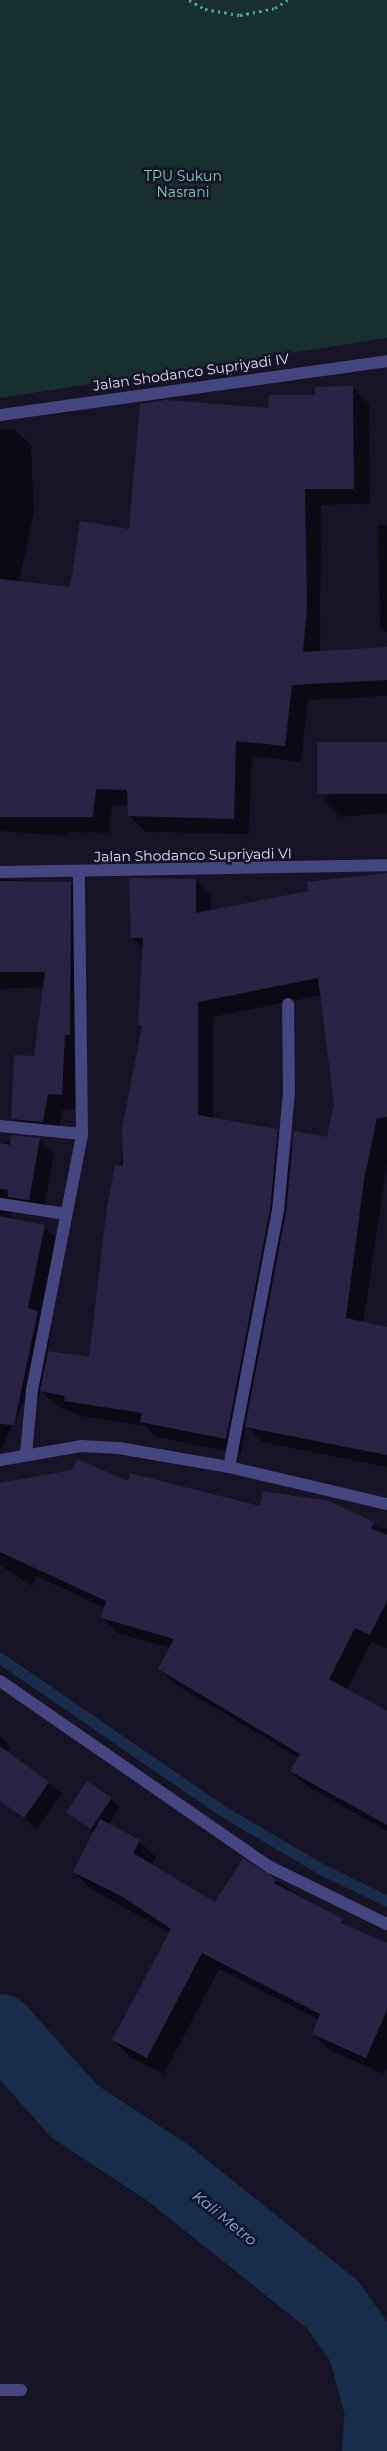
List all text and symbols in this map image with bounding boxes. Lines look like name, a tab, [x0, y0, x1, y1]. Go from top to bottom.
park label: TPU Sukun Nasrani	[144, 168, 222, 200]
street label: Jalan Shodanco Supriyadi IV	[92, 350, 290, 394]
street label: Jalan Shodanco Supriyadi VI	[94, 845, 292, 865]
water label: Kali Metro	[189, 2187, 261, 2249]

